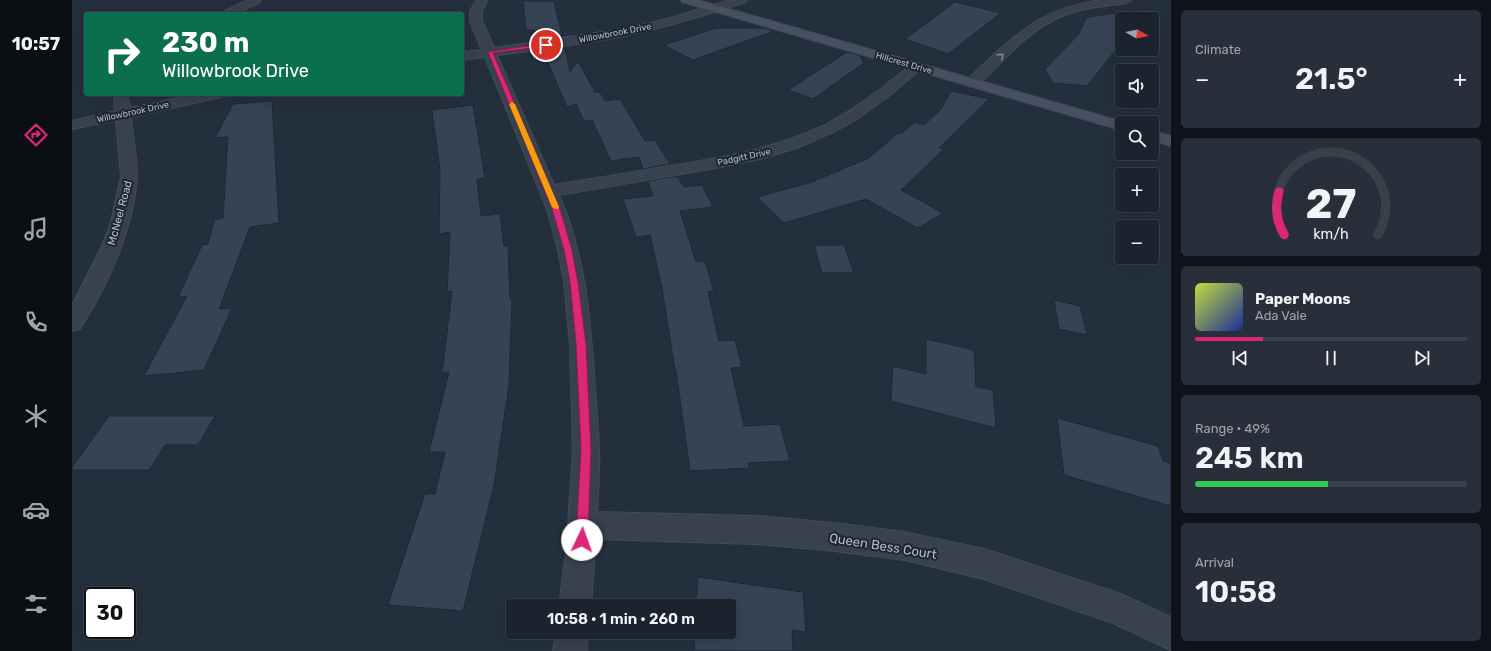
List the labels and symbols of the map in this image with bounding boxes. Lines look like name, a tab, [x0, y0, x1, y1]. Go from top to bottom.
north arrow	[1115, 12, 1159, 56]
street label: Willowbrook Drive	[578, 21, 652, 45]
pin	[529, 28, 563, 62]
street label: Hillcrest Drive	[875, 50, 933, 76]
one-way arrow	[996, 54, 1004, 61]
street label: Willowbrook Drive	[96, 99, 170, 125]
street label: Padgitt Drive	[716, 146, 772, 168]
street label: McNeel Road	[105, 179, 135, 247]
position arrow	[561, 519, 603, 561]
street label: Queen Bess Court	[828, 530, 938, 562]
speed limit sign: 30	[84, 587, 136, 639]

